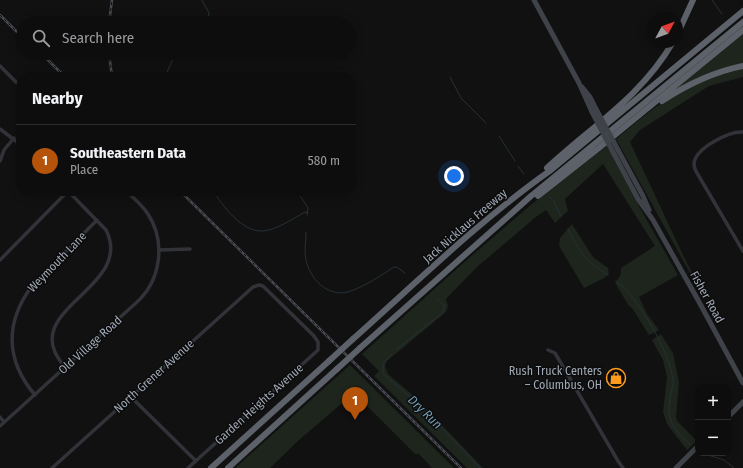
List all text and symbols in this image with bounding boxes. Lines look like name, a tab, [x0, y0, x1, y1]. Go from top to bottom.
north arrow	[647, 12, 683, 48]
search box	[16, 16, 356, 60]
icon: search	[30, 27, 52, 49]
text: Search here	[62, 29, 134, 47]
text: Nearby	[32, 88, 83, 109]
text: Southeastern Data	[70, 144, 186, 162]
text: 1	[42, 153, 48, 168]
text: 580 m	[308, 153, 340, 168]
text: Place	[70, 162, 98, 177]
your location	[444, 166, 464, 186]
street label: Jack Nicklaus Freeway	[420, 185, 510, 266]
street label: Weymouth Lane	[25, 229, 89, 295]
street label: Fisher Road	[687, 269, 727, 325]
street label: Old Village Road	[56, 313, 124, 377]
street label: North Grener Avenue	[111, 336, 197, 416]
street label: Garden Heights Avenue	[212, 361, 306, 447]
place label: Rush Truck Centers – Columbus, OH	[509, 364, 602, 392]
shop icon: Rush Truck Centers – Columbus, OH	[605, 367, 627, 389]
map controls	[695, 384, 731, 456]
button: +	[695, 384, 731, 420]
pin: 1	[342, 387, 368, 420]
water label: Dry Run	[405, 392, 445, 432]
button: −	[695, 420, 731, 456]

